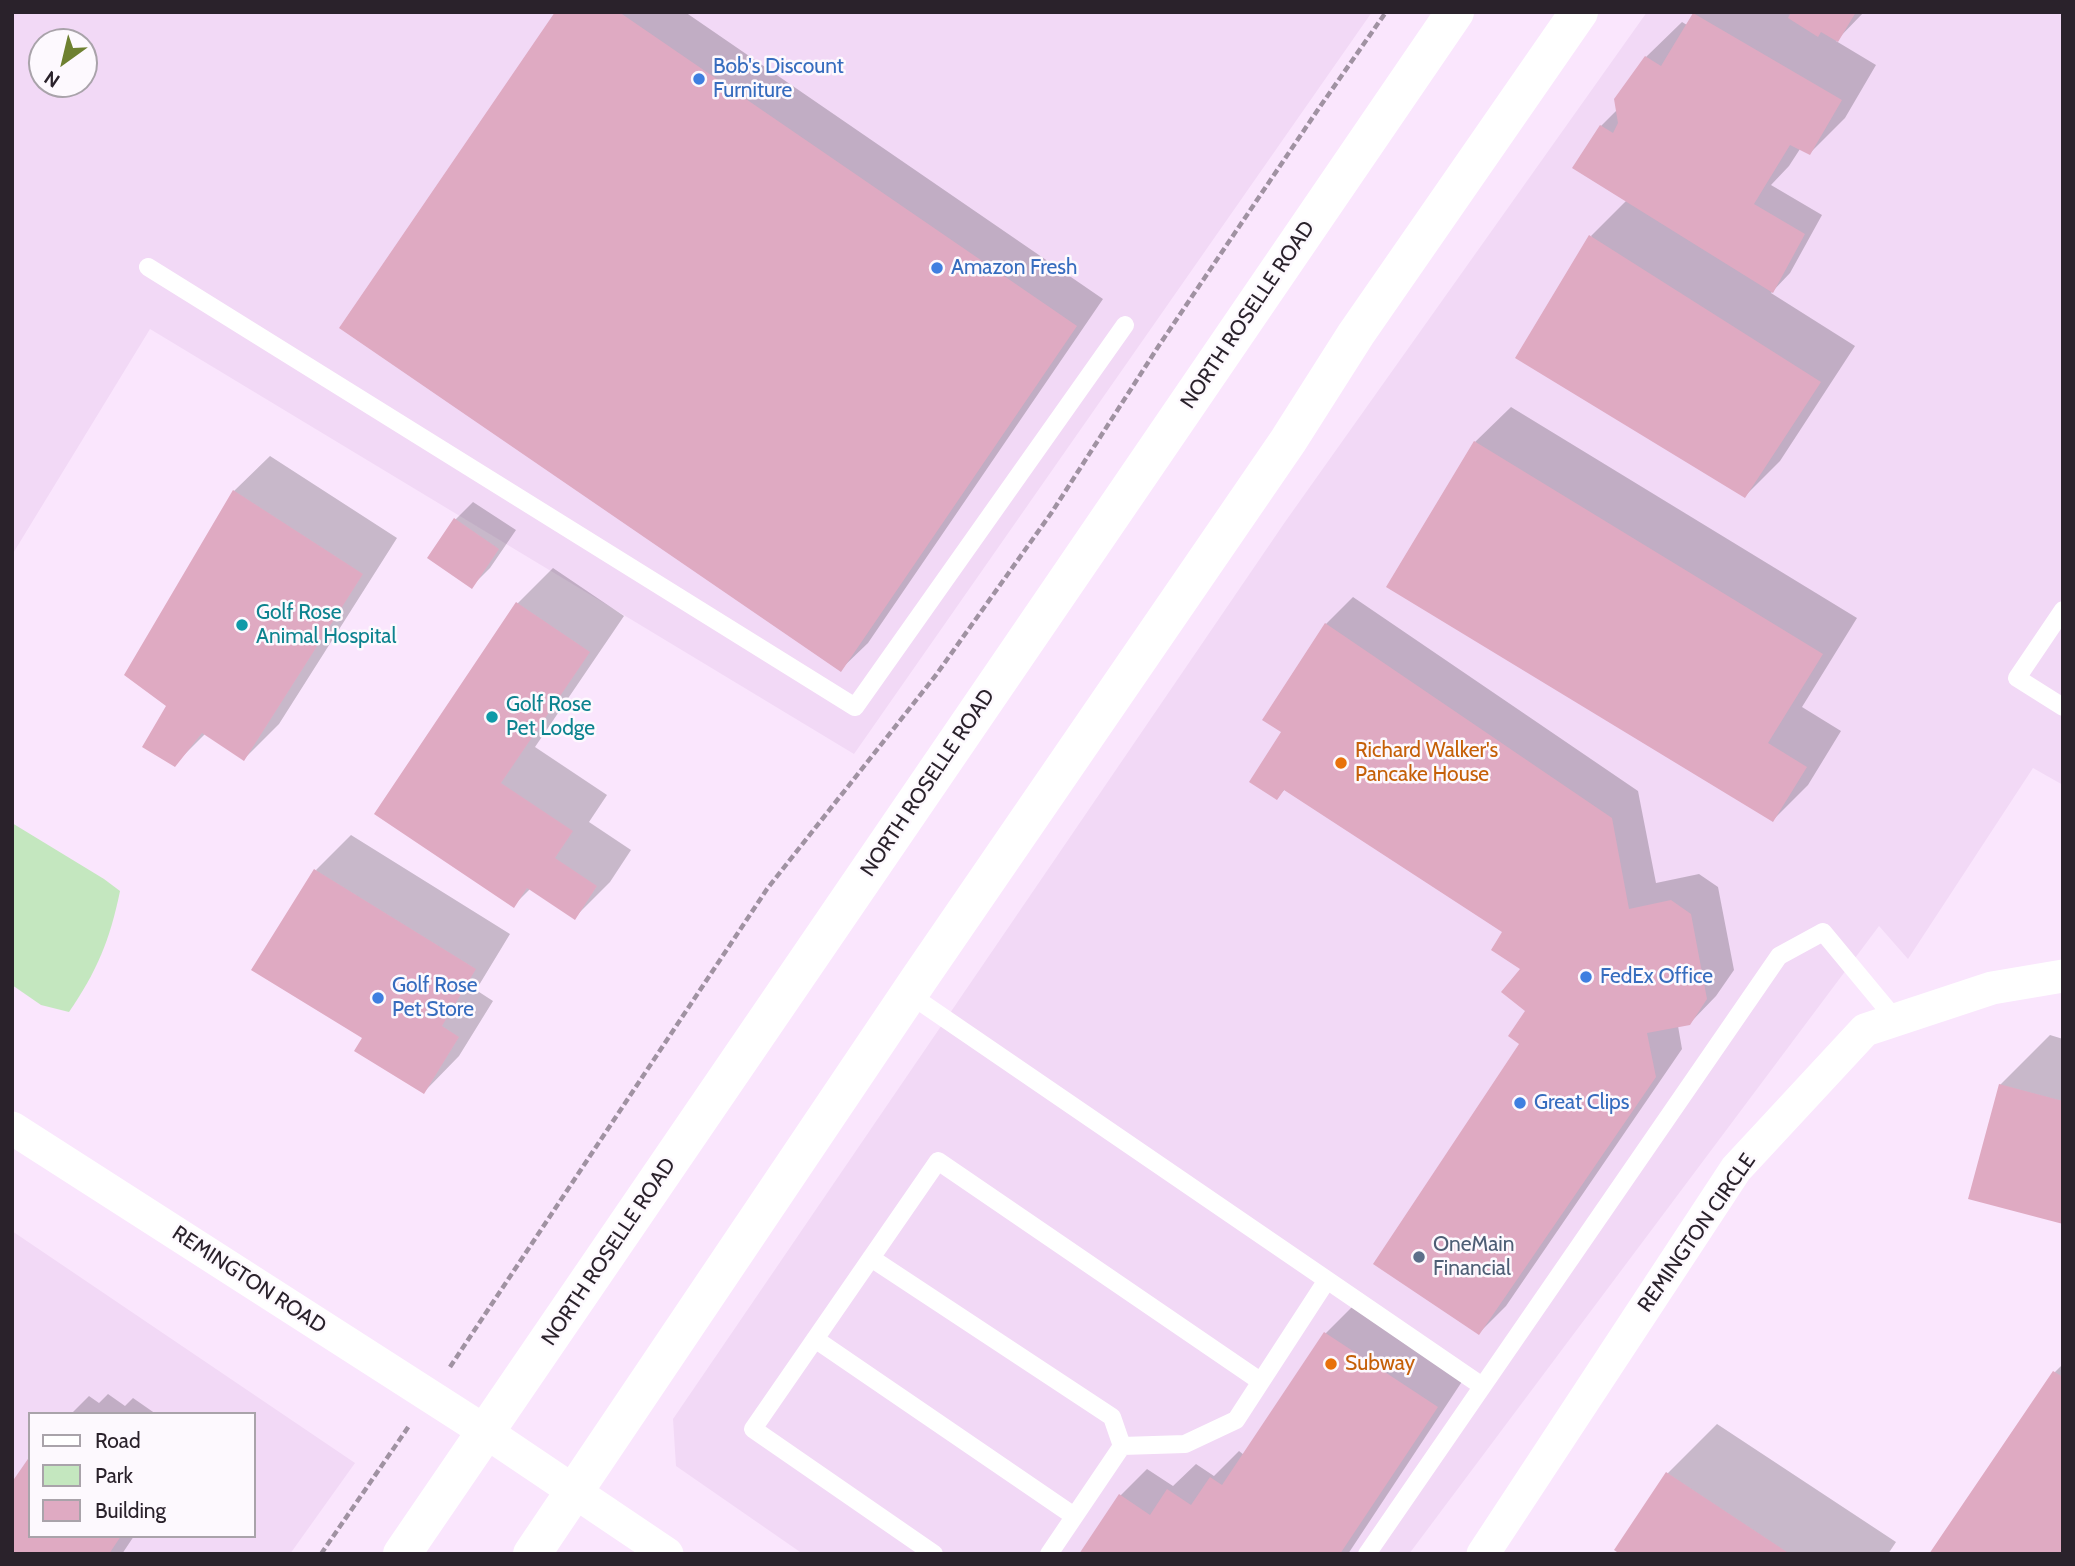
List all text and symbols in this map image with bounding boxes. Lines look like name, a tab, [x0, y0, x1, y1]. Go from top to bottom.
north arrow	[28, 28, 98, 98]
place label: Bob's Discount Furniture	[713, 54, 844, 104]
text: N	[40, 66, 64, 92]
marker: Bob's Discount Furniture	[691, 71, 707, 87]
street label: NORTH ROSELLE ROAD	[1176, 216, 1320, 414]
place label: Amazon Fresh	[951, 255, 1077, 281]
marker: Amazon Fresh	[929, 260, 945, 276]
place label: Golf Rose Animal Hospital	[256, 600, 396, 650]
marker: Golf Rose Animal Hospital	[234, 617, 250, 633]
street label: NORTH ROSELLE ROAD	[856, 684, 1000, 882]
place label: Golf Rose Pet Lodge	[506, 692, 595, 742]
marker: Golf Rose Pet Lodge	[484, 709, 500, 725]
place label: Richard Walker's Pancake House	[1355, 738, 1498, 788]
marker: Richard Walker's Pancake House	[1333, 755, 1349, 771]
place label: FedEx Office	[1600, 964, 1713, 990]
marker: FedEx Office	[1578, 969, 1594, 985]
place label: Golf Rose Pet Store	[392, 973, 477, 1023]
marker: Golf Rose Pet Store	[370, 990, 386, 1006]
place label: Great Clips	[1534, 1090, 1630, 1116]
marker: Great Clips	[1512, 1095, 1528, 1111]
street label: REMINGTON CIRCLE	[1633, 1149, 1761, 1317]
street label: NORTH ROSELLE ROAD	[537, 1153, 681, 1351]
street label: REMINGTON ROAD	[167, 1221, 331, 1339]
place label: OneMain Financial	[1433, 1232, 1514, 1282]
marker: OneMain Financial	[1411, 1249, 1427, 1265]
place label: Subway	[1345, 1351, 1415, 1377]
marker: Subway	[1323, 1356, 1339, 1372]
legend	[28, 1412, 256, 1538]
text: Road	[95, 1428, 141, 1453]
text: Park	[95, 1463, 133, 1488]
text: Building	[95, 1498, 166, 1523]

